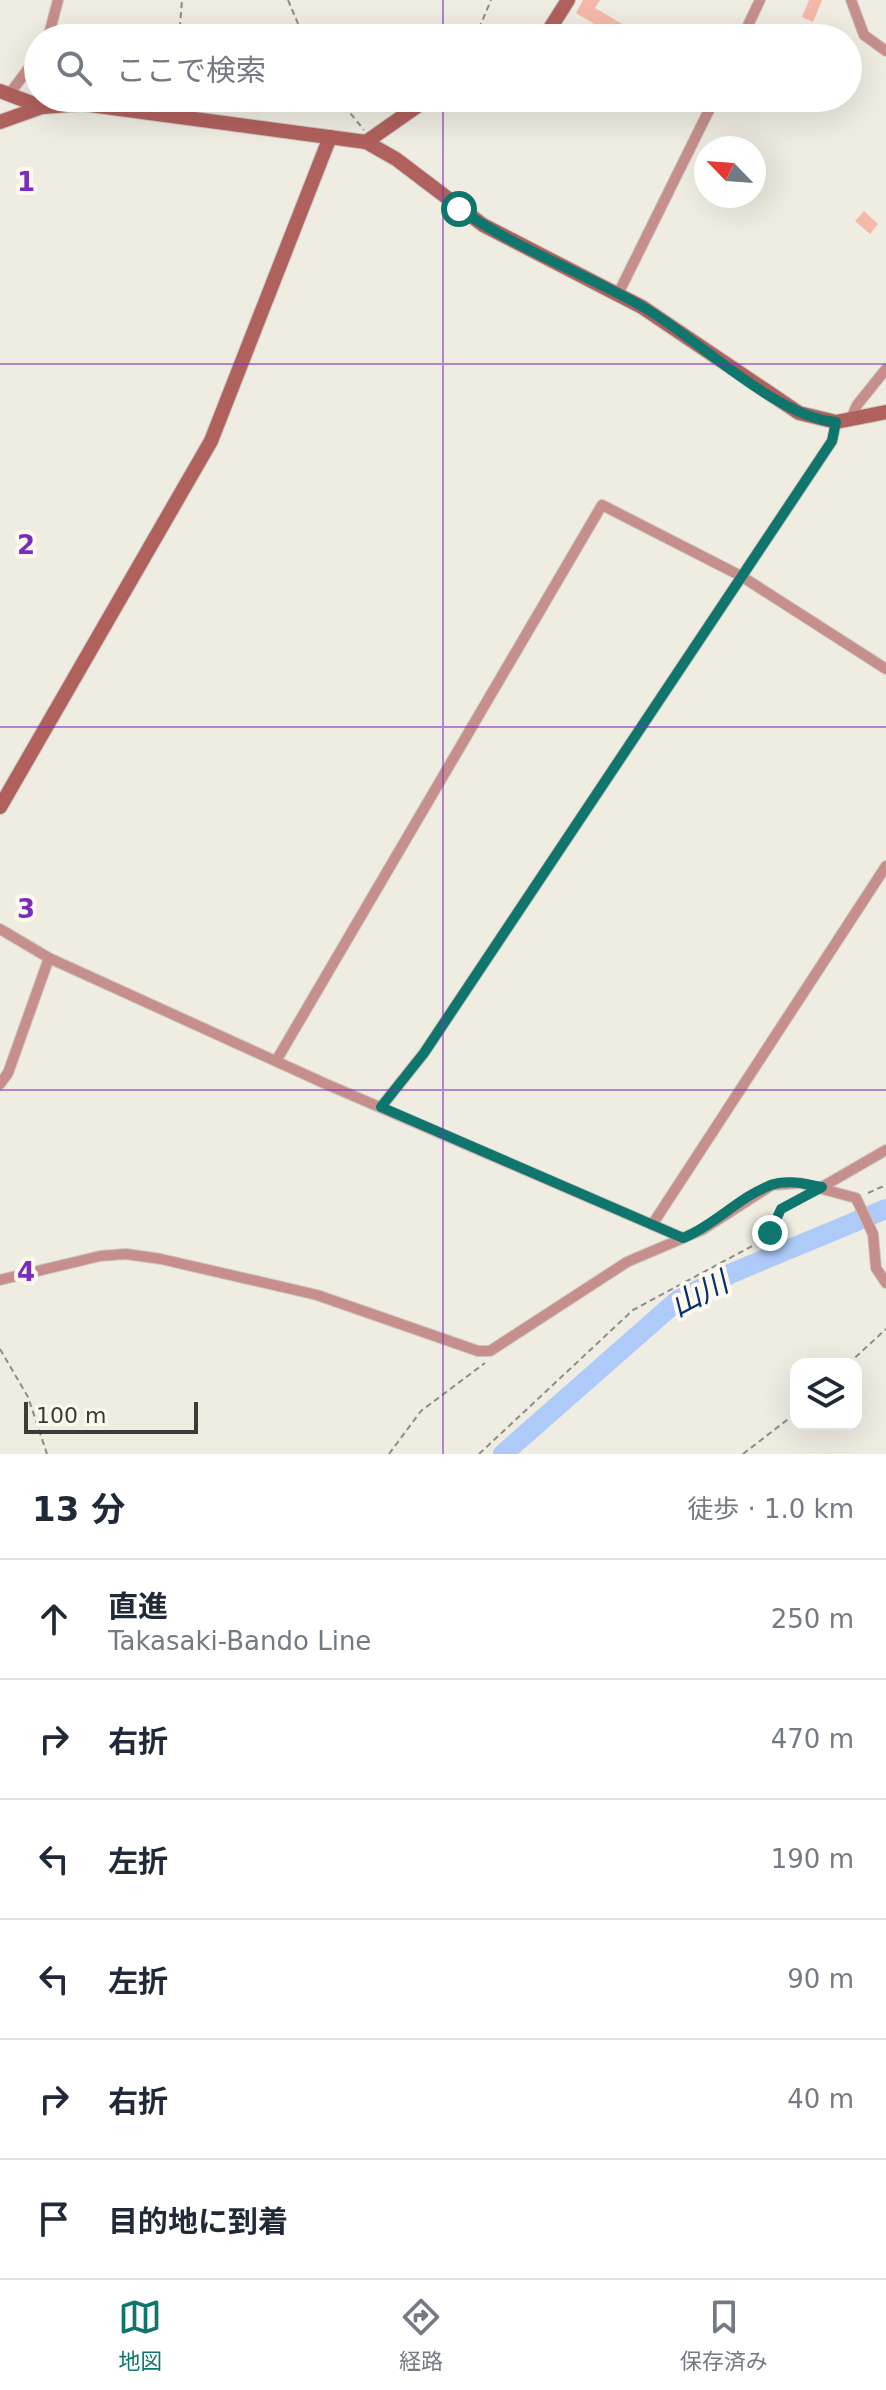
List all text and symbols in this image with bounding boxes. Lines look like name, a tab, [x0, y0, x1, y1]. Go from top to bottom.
search box	[24, 24, 862, 112]
icon: search	[52, 46, 96, 90]
text: ここで検索	[116, 53, 266, 88]
north arrow	[694, 136, 766, 208]
text: 1	[17, 167, 35, 197]
route start	[441, 191, 477, 227]
text: 2	[17, 530, 35, 560]
text: 3	[17, 894, 35, 924]
route end	[752, 1215, 788, 1251]
text: 4	[17, 1257, 35, 1287]
water label: 山川	[664, 1263, 736, 1324]
map controls	[790, 1358, 862, 1430]
button: layers	[790, 1358, 862, 1430]
scale bar	[24, 1398, 198, 1434]
text: 100 m	[36, 1403, 106, 1428]
text: 13 分	[32, 1489, 125, 1529]
text: 徒歩 · 1.0 km	[687, 1494, 854, 1524]
text: 直進	[108, 1589, 168, 1624]
icon: ahead	[32, 1597, 76, 1641]
text: 250 m	[771, 1604, 854, 1634]
text: Takasaki-Bando Line	[108, 1626, 371, 1656]
icon: right	[32, 1717, 76, 1761]
text: 右折	[108, 1724, 168, 1759]
text: 470 m	[771, 1724, 854, 1754]
icon: left	[32, 1837, 76, 1881]
text: 左折	[108, 1844, 168, 1879]
text: 190 m	[771, 1844, 854, 1874]
icon: left	[32, 1957, 76, 2001]
text: 左折	[108, 1964, 168, 1999]
text: 90 m	[787, 1964, 854, 1994]
icon: right	[32, 2077, 76, 2121]
text: 右折	[108, 2084, 168, 2119]
text: 40 m	[787, 2084, 854, 2114]
icon: arrive	[32, 2197, 76, 2241]
text: 目的地に到着	[108, 2204, 288, 2239]
tab: 地図	[118, 2295, 162, 2375]
tab: 経路	[399, 2295, 443, 2375]
tab: 保存済み	[680, 2295, 768, 2375]

